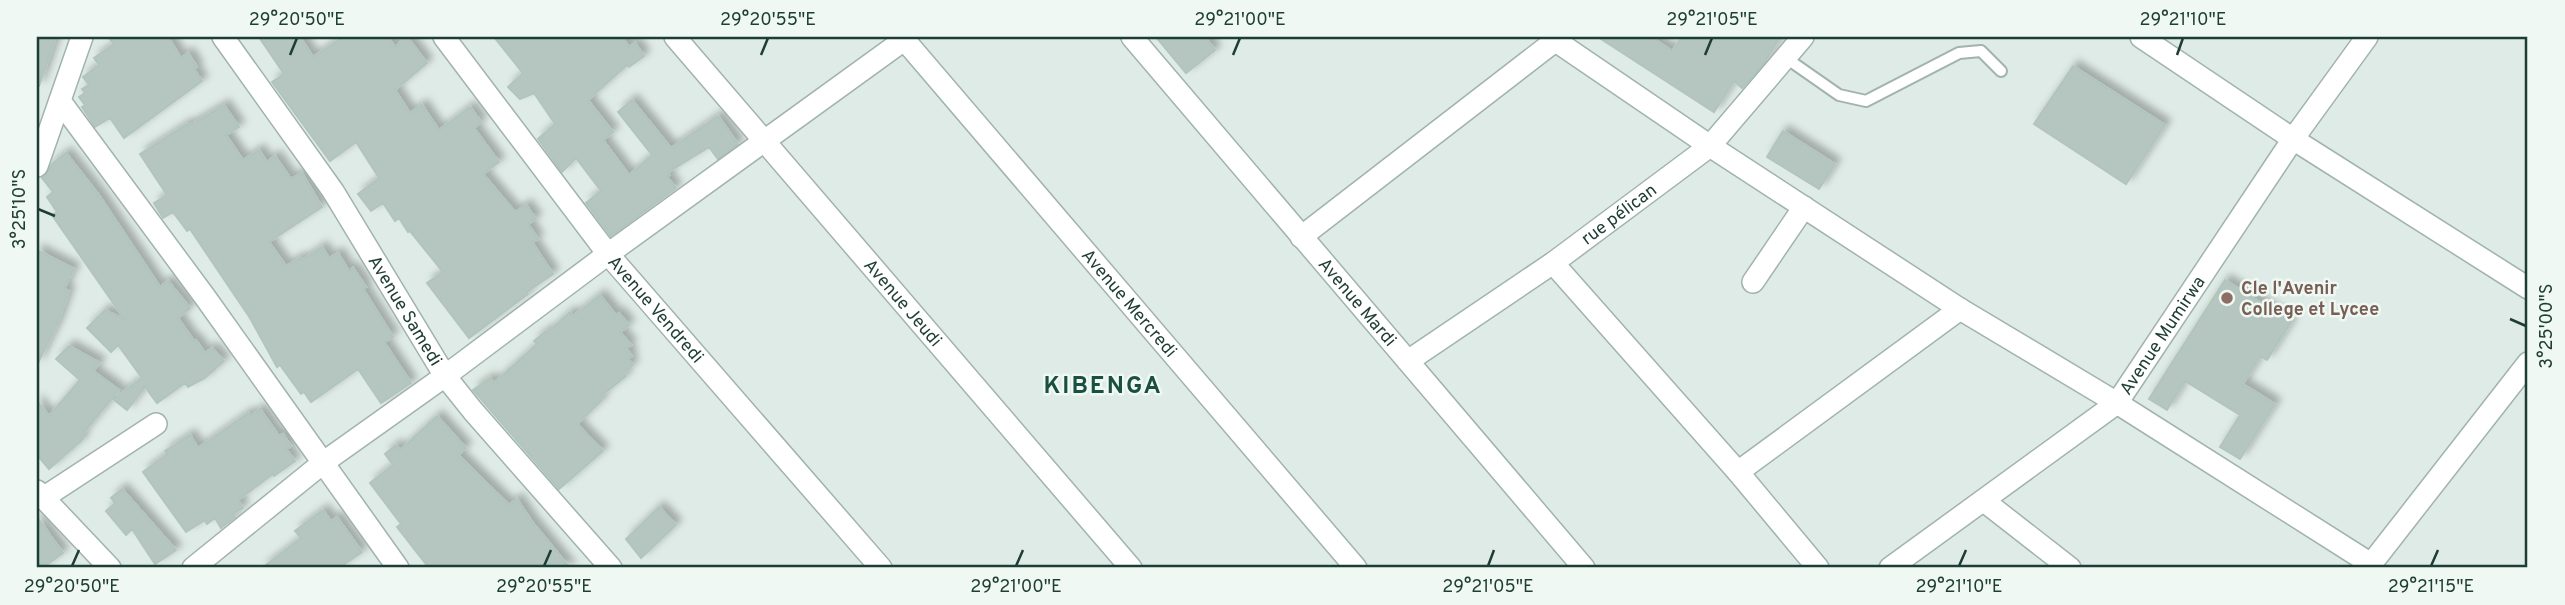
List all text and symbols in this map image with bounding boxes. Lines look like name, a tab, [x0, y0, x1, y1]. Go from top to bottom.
text: 29°20'50"E	[249, 9, 345, 32]
text: 29°20'55"E	[720, 9, 816, 32]
text: 29°21'00"E	[1194, 9, 1286, 32]
text: 29°21'05"E	[1666, 9, 1758, 32]
text: 29°21'10"E	[2139, 9, 2227, 32]
text: 3°25'10"S	[9, 169, 32, 249]
street label: rue pélican	[1577, 179, 1662, 251]
street label: Avenue Mercredi	[1075, 245, 1181, 363]
street label: Avenue Vendredi	[602, 251, 708, 369]
street label: Avenue Samedi	[362, 252, 446, 371]
street label: Avenue Mardi	[1312, 254, 1401, 352]
street label: Avenue Jeudi	[858, 255, 946, 352]
street label: Avenue Mumirwa	[2115, 272, 2211, 400]
place label: Cle l'Avenir College et Lycee	[2241, 278, 2379, 322]
text: 3°25'00"S	[2536, 283, 2559, 369]
marker: Cle l'Avenir College et Lycee	[2219, 290, 2235, 306]
district label: KIBENGA	[1043, 372, 1163, 402]
text: 29°20'50"E	[24, 576, 120, 599]
text: 29°20'55"E	[496, 576, 592, 599]
text: 29°21'00"E	[970, 576, 1062, 599]
text: 29°21'05"E	[1442, 576, 1534, 599]
text: 29°21'10"E	[1915, 576, 2003, 599]
text: 29°21'15"E	[2388, 576, 2474, 599]

